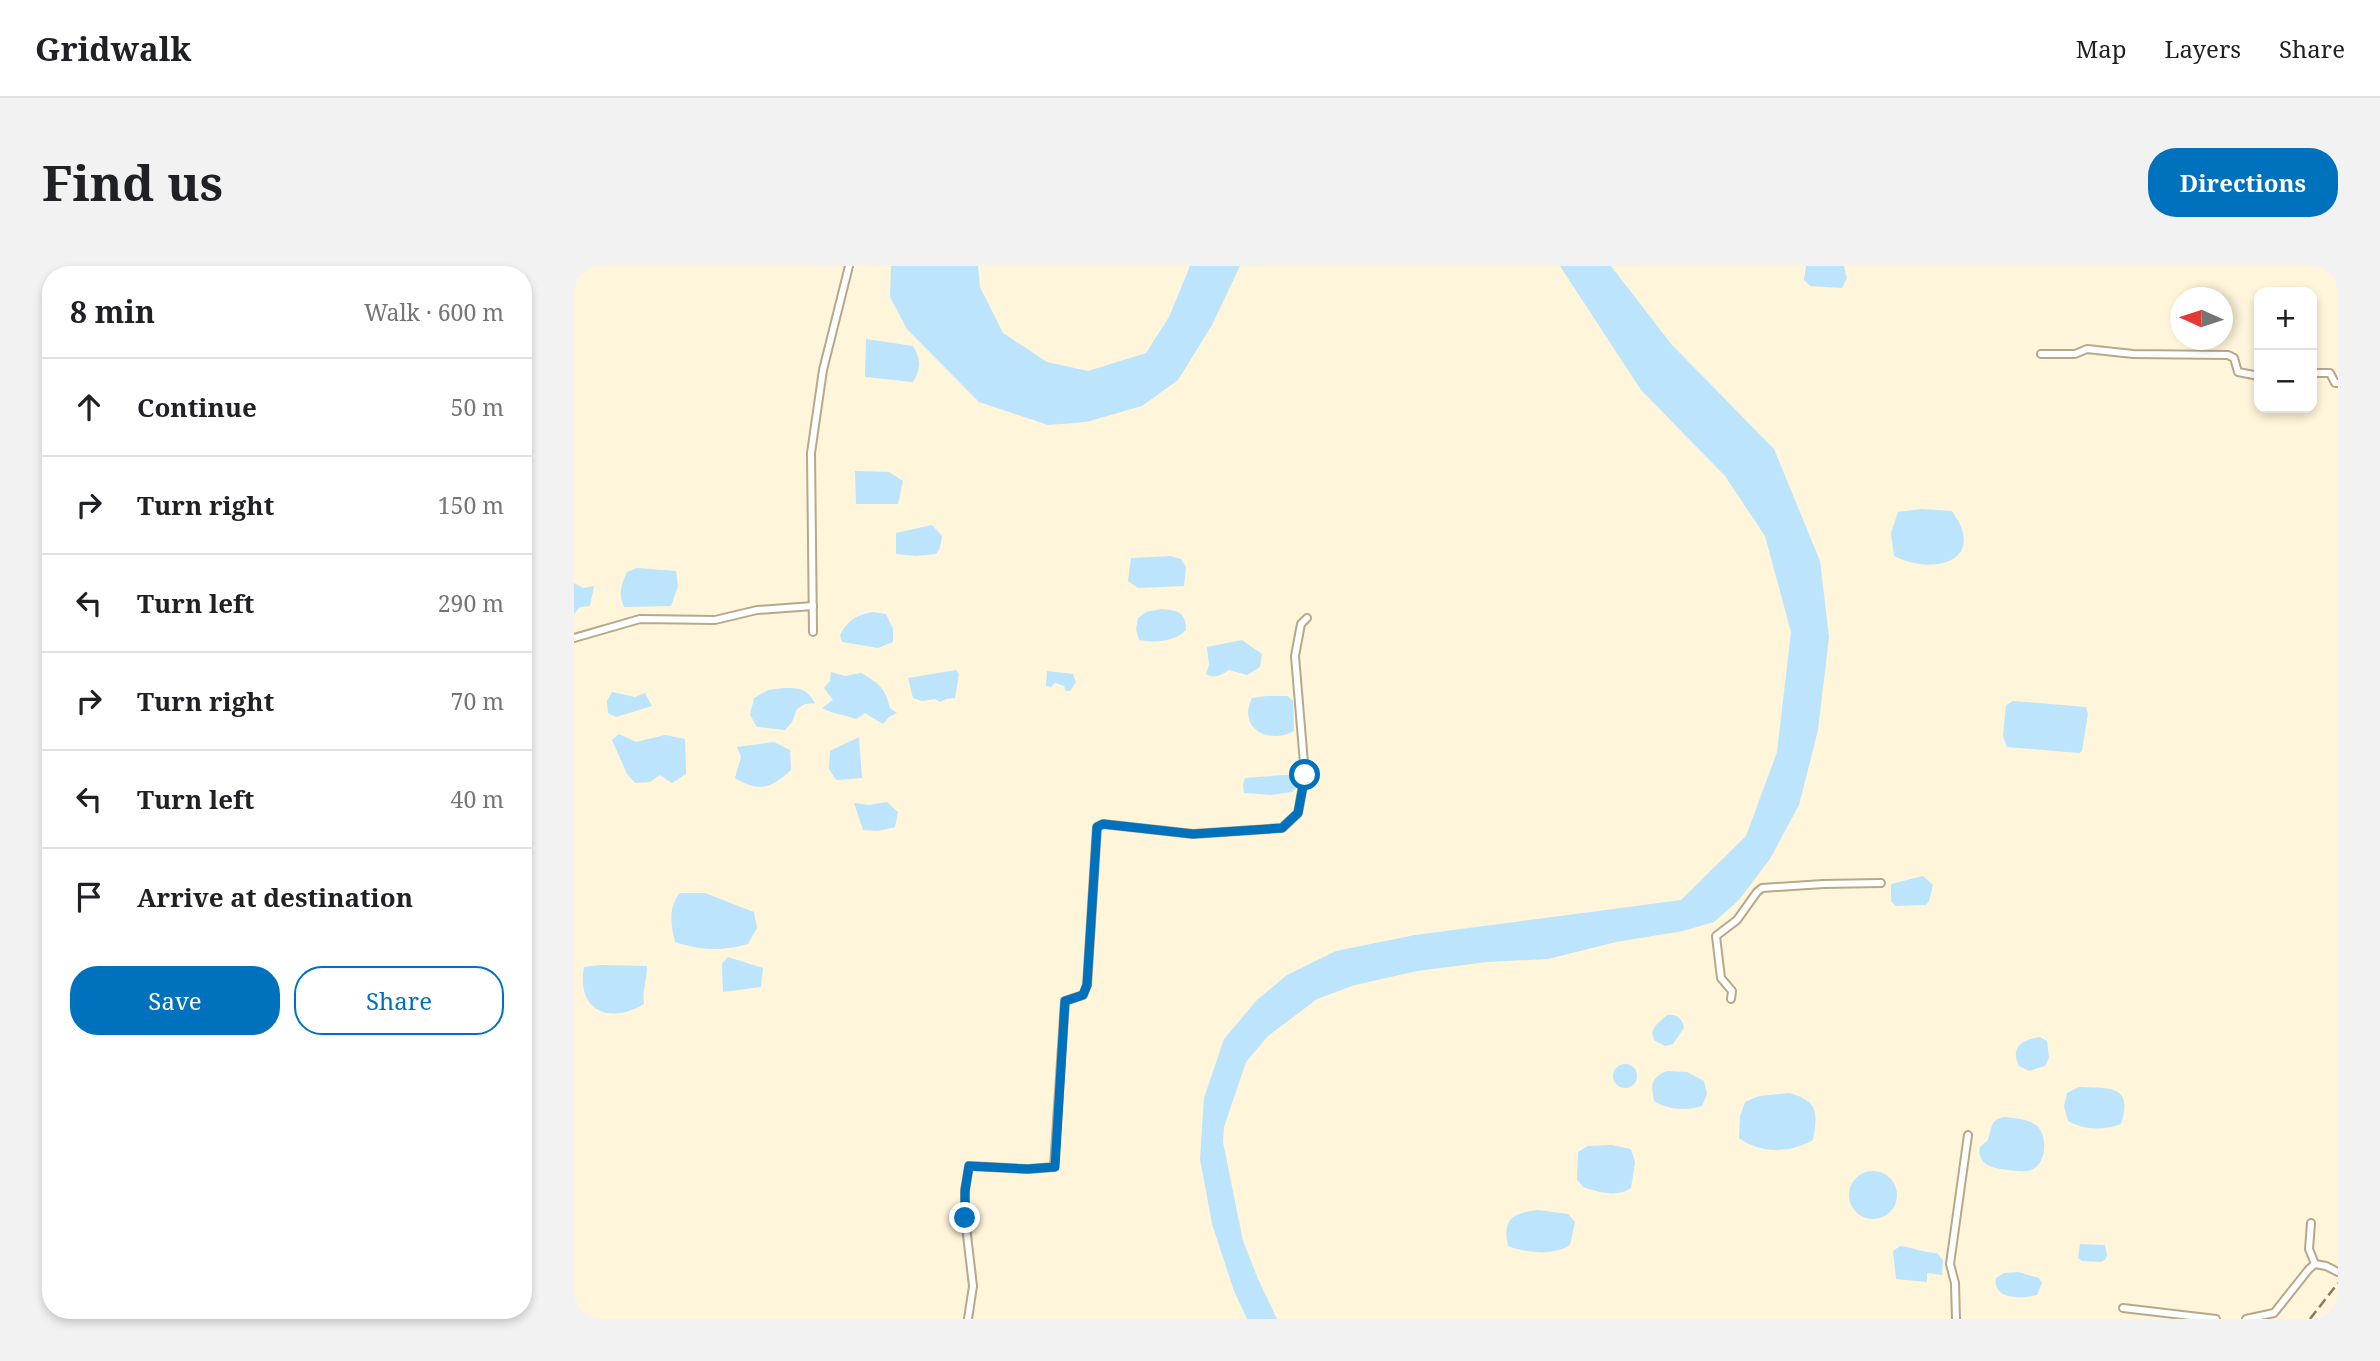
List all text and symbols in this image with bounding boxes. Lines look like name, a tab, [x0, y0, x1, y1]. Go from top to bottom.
text: Gridwalk	[35, 26, 191, 71]
text: Map	[2076, 32, 2127, 65]
text: Layers	[2165, 32, 2241, 65]
text: Share	[2279, 32, 2345, 65]
button: Directions	[2148, 148, 2338, 217]
text: Find us	[42, 149, 223, 215]
north arrow	[2170, 287, 2233, 350]
map controls	[2254, 287, 2317, 413]
button: +	[2254, 287, 2317, 350]
text: 8 min	[70, 291, 155, 332]
text: Walk · 600 m	[364, 296, 504, 328]
button: −	[2254, 350, 2317, 413]
icon: ahead	[70, 388, 108, 426]
text: Continue	[137, 389, 257, 425]
text: 50 m	[451, 391, 504, 423]
icon: right	[70, 486, 108, 524]
text: Turn right	[137, 487, 274, 523]
text: 150 m	[438, 489, 504, 521]
icon: left	[70, 584, 108, 622]
text: Turn left	[137, 585, 254, 621]
text: 290 m	[438, 587, 504, 619]
icon: right	[70, 682, 108, 720]
text: Turn right	[137, 683, 274, 719]
text: 70 m	[451, 685, 504, 717]
route start	[1289, 759, 1320, 790]
icon: left	[70, 780, 108, 818]
text: Turn left	[137, 781, 254, 817]
text: 40 m	[451, 783, 504, 815]
icon: arrive	[70, 878, 108, 916]
text: Arrive at destination	[137, 879, 413, 915]
button: Save	[70, 966, 280, 1035]
button: Share	[294, 966, 504, 1035]
route end	[949, 1202, 980, 1233]

